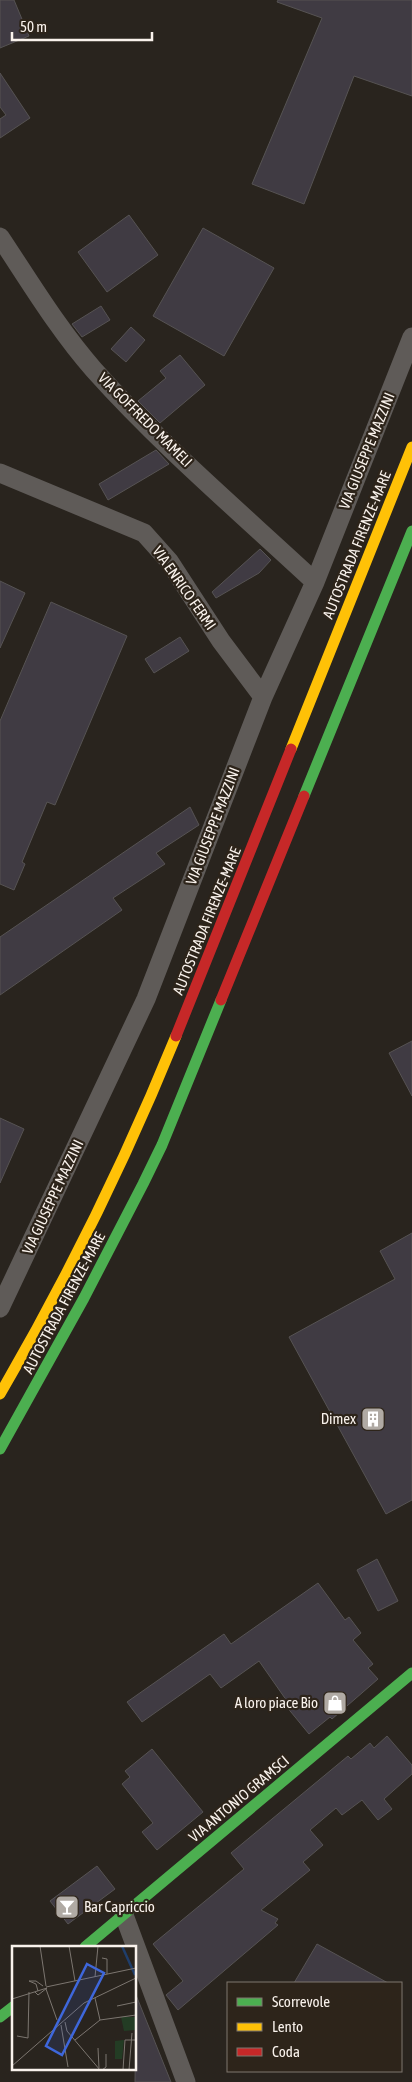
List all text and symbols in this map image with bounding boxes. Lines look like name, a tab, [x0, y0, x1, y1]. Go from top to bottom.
scale bar	[12, 10, 152, 42]
text: 50 m	[20, 18, 47, 35]
street label: VIA GOFFREDO MAMELI	[95, 369, 196, 470]
street label: VIA GIUSEPPE MAZZINI	[335, 390, 398, 512]
street label: AUTOSTRADA FIRENZE-MARE	[319, 468, 394, 621]
street label: VIA ENRICO FERMI	[149, 543, 220, 633]
street label: VIA GIUSEPPE MAZZINI	[182, 765, 243, 887]
street label: AUTOSTRADA FIRENZE-MARE	[169, 844, 244, 997]
street label: VIA GIUSEPPE MAZZINI	[19, 1137, 87, 1257]
street label: AUTOSTRADA FIRENZE-MARE	[19, 1229, 108, 1376]
building icon: Dimex	[360, 1406, 386, 1432]
place label: Dimex	[321, 1410, 356, 1427]
shop icon: A loro piace Bio	[322, 1690, 348, 1716]
place label: A loro piace Bio	[235, 1694, 318, 1711]
street label: VIA ANTONIO GRAMSCI	[185, 1752, 292, 1845]
bar icon: Bar Capriccio	[54, 1894, 80, 1920]
place label: Bar Capriccio	[84, 1898, 155, 1915]
inset map	[12, 1946, 136, 2070]
legend	[227, 1982, 402, 2072]
text: Scorrevole	[272, 1993, 330, 2010]
text: Lento	[272, 2018, 303, 2035]
text: Coda	[272, 2043, 300, 2060]

